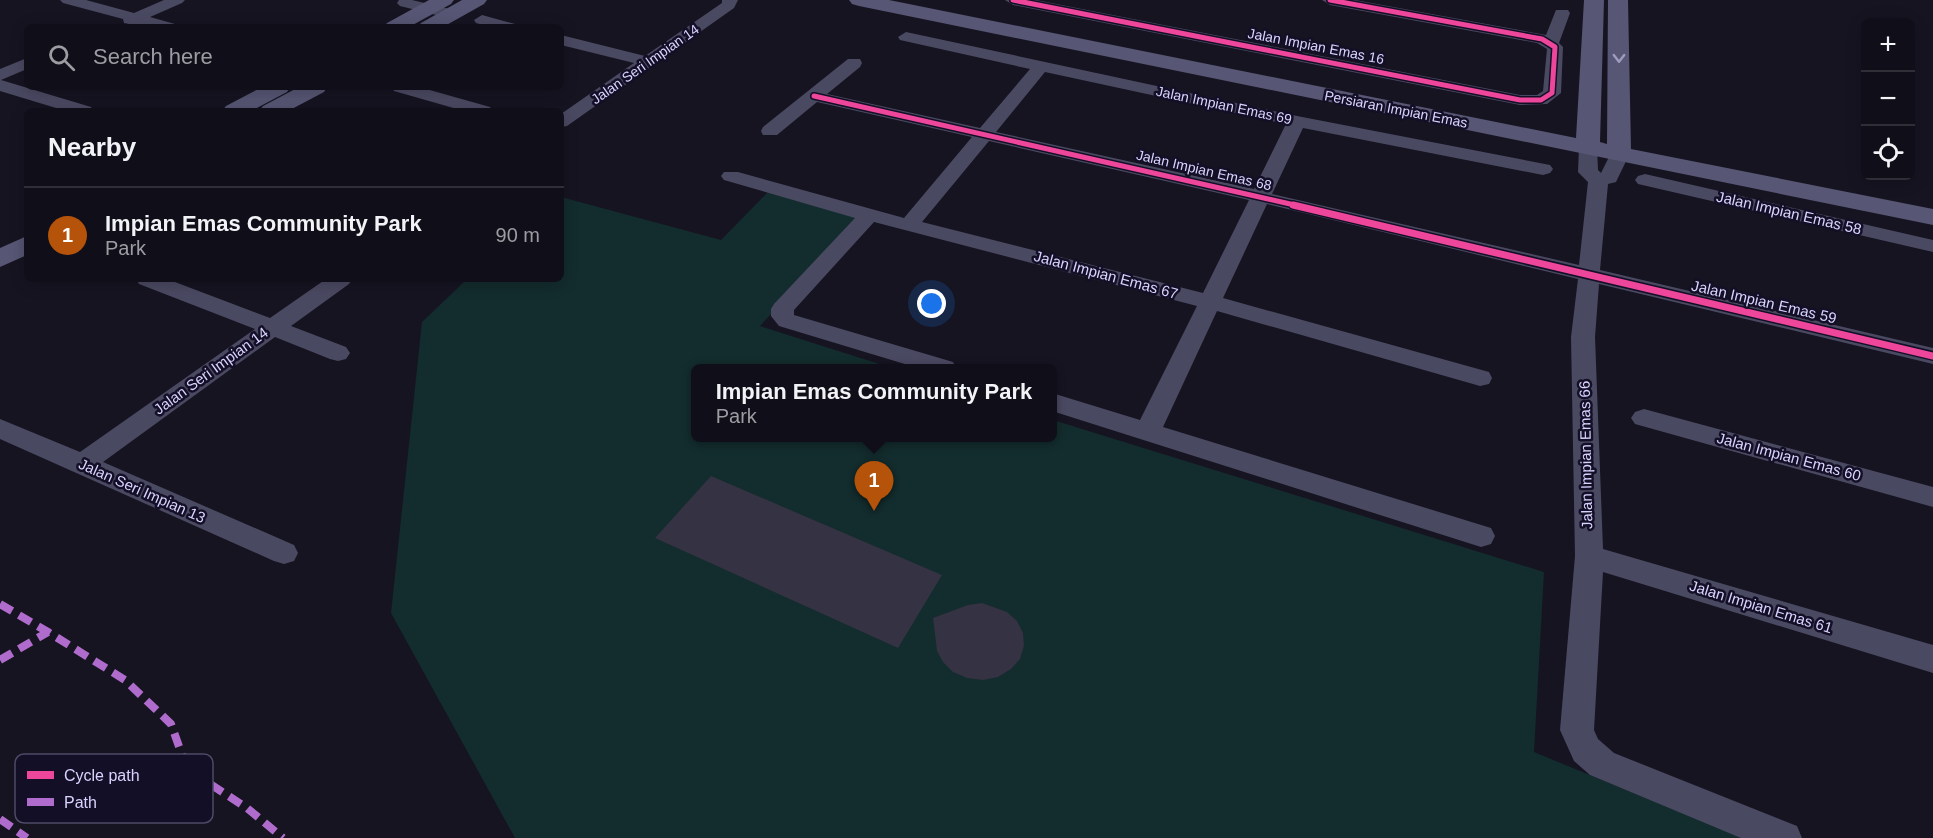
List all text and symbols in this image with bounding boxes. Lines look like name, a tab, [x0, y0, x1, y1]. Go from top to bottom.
map controls	[1861, 18, 1915, 180]
button: +	[1861, 18, 1915, 72]
street label: Jalan Seri Impian 14	[588, 21, 702, 107]
search box	[24, 24, 564, 90]
street label: Jalan Impian Emas 16	[1246, 25, 1386, 67]
icon: search	[45, 41, 78, 74]
text: Search here	[93, 44, 213, 69]
one-way arrow	[1612, 54, 1625, 63]
button: −	[1861, 72, 1915, 126]
street label: Jalan Impian Emas 69	[1155, 83, 1294, 127]
street label: Persiaran Impian Emas	[1323, 87, 1469, 131]
button: locate	[1861, 126, 1915, 180]
text: Nearby	[48, 132, 136, 162]
street label: Jalan Impian Emas 68	[1135, 147, 1273, 193]
street label: Jalan Impian Emas 58	[1715, 188, 1863, 237]
text: Impian Emas Community Park	[105, 211, 422, 236]
text: 1	[62, 224, 73, 246]
text: 90 m	[496, 224, 540, 246]
text: Park	[105, 237, 146, 259]
street label: Jalan Impian Emas 67	[1032, 247, 1180, 302]
street label: Jalan Impian Emas 59	[1690, 277, 1838, 326]
your location	[917, 289, 946, 318]
street label: Jalan Seri Impian 14	[150, 324, 271, 418]
popup	[691, 364, 1057, 442]
text: Impian Emas Community Park	[716, 379, 1032, 404]
street label: Jalan Impian Emas 66	[1576, 381, 1595, 529]
text: Park	[716, 405, 757, 427]
street label: Jalan Impian Emas 60	[1715, 429, 1863, 484]
street label: Jalan Seri Impian 13	[76, 455, 208, 526]
pin: 1	[854, 462, 894, 511]
street label: Jalan Impian Emas 61	[1688, 577, 1835, 636]
legend	[15, 754, 213, 823]
text: Cycle path	[64, 767, 140, 784]
text: Path	[64, 794, 97, 811]

